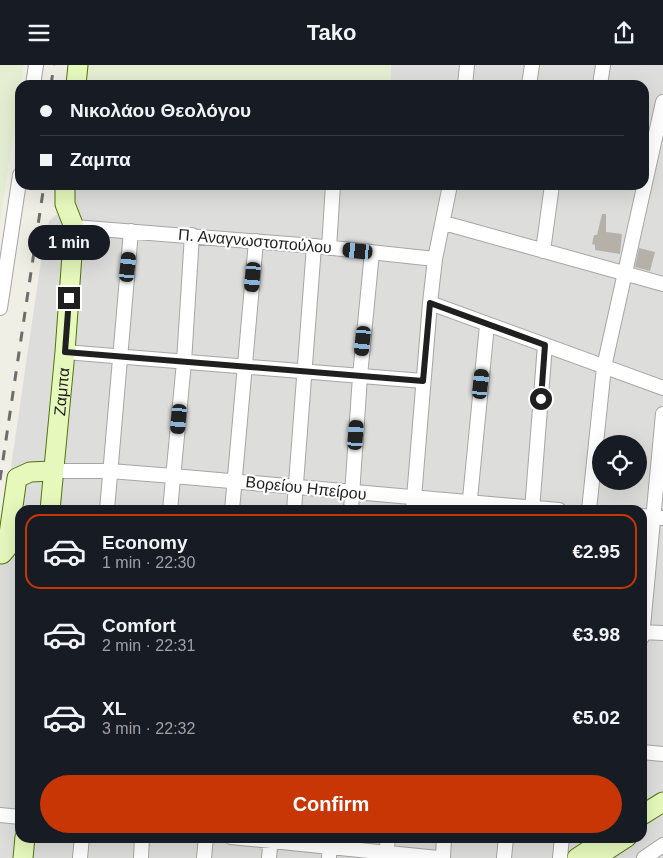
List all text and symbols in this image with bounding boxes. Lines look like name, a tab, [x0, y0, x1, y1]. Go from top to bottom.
icon: menu	[25, 19, 53, 47]
icon: share	[610, 19, 638, 47]
text: Tako	[307, 20, 356, 45]
text: Νικολάου Θεολόγου	[70, 100, 251, 121]
text: Ζαμπα	[70, 149, 131, 170]
callout: 1 min	[28, 225, 110, 261]
street label: Π. Αναγνωστοπούλου	[177, 226, 333, 256]
text: 1 min	[48, 234, 90, 251]
car	[342, 242, 373, 260]
car	[118, 251, 137, 283]
car	[244, 261, 261, 293]
route end	[58, 287, 80, 309]
car	[353, 325, 372, 357]
street label: Ζαμπα	[51, 367, 72, 416]
car	[471, 368, 490, 400]
route start	[530, 388, 552, 410]
car	[170, 403, 187, 435]
car	[347, 420, 364, 450]
map controls	[592, 435, 647, 490]
button: locate	[592, 435, 647, 490]
street label: Βορείου Ηπείρου	[245, 473, 367, 503]
icon: car	[42, 529, 87, 574]
text: Economy	[102, 532, 188, 553]
text: €2.95	[572, 541, 620, 562]
text: 1 min · 22:30	[102, 554, 195, 571]
icon: car	[42, 612, 87, 657]
text: Comfort	[102, 615, 176, 636]
text: €3.98	[572, 624, 620, 645]
text: 2 min · 22:31	[102, 637, 195, 654]
icon: car	[42, 695, 87, 740]
text: XL	[102, 698, 126, 719]
text: €5.02	[572, 707, 620, 728]
text: 3 min · 22:32	[102, 720, 195, 737]
button: Confirm	[40, 775, 622, 833]

